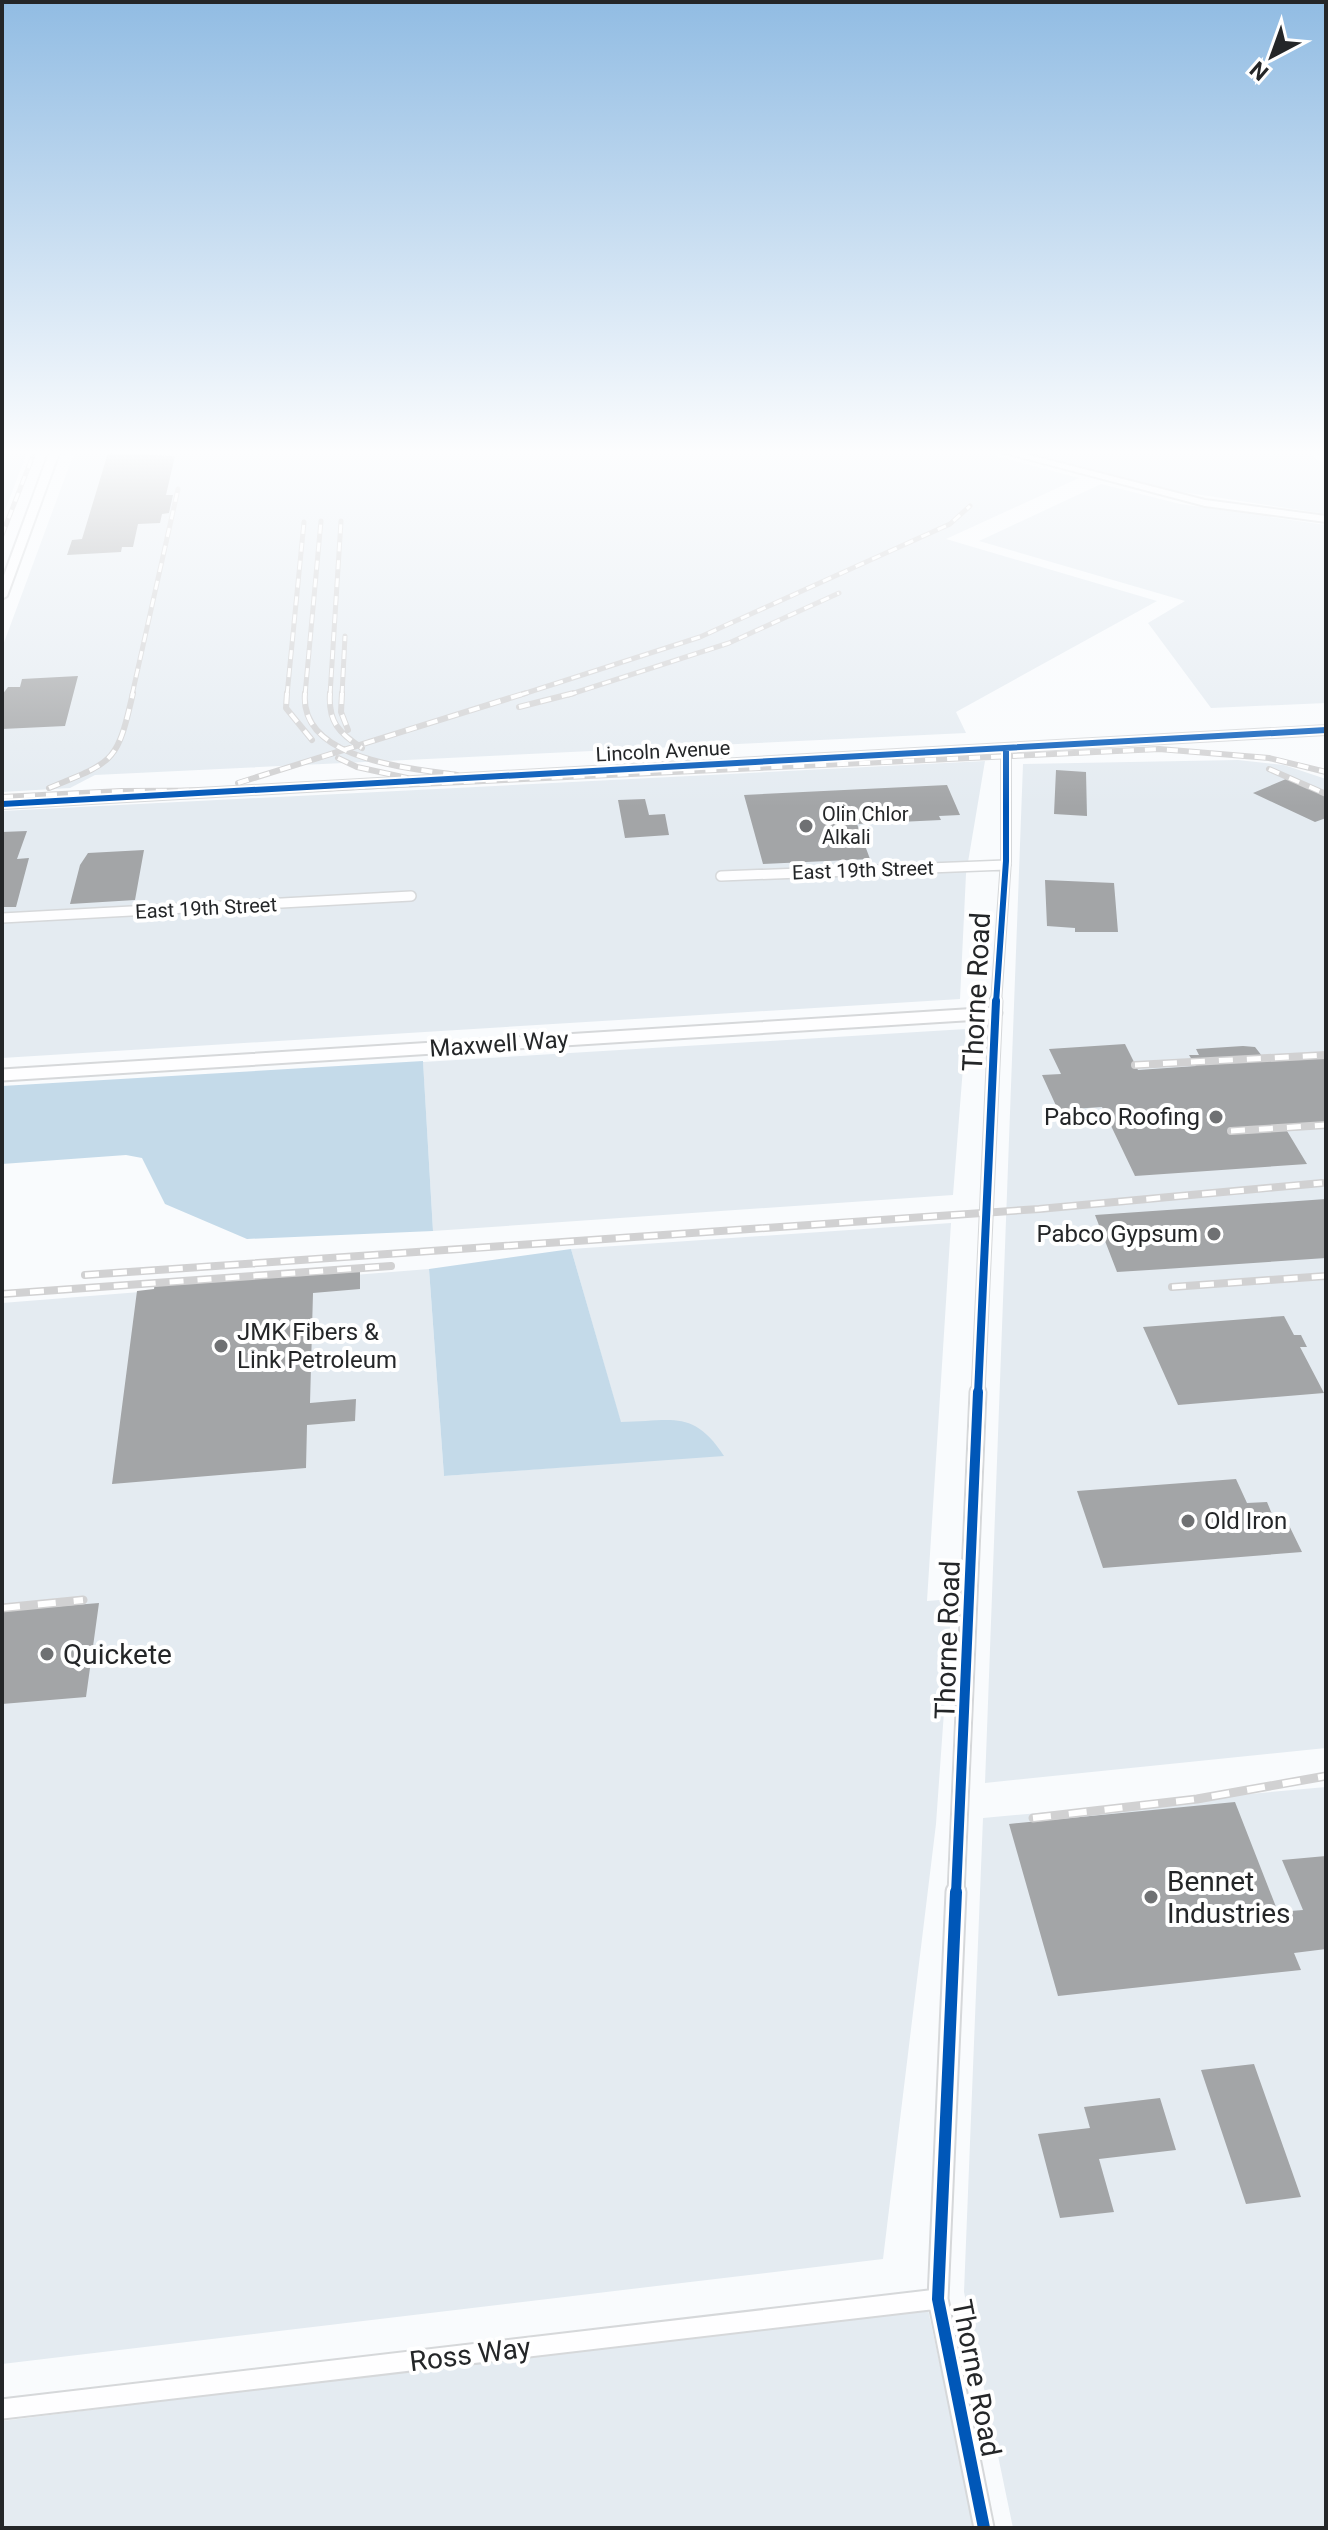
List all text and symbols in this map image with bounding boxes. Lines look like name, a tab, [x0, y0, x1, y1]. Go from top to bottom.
north arrow	[1232, 16, 1312, 96]
text: N	[1245, 56, 1273, 85]
street label: Lincoln Avenue	[595, 735, 731, 767]
place label: Olin Chlor Alkali	[822, 802, 909, 849]
marker: Olin Chlor Alkali	[797, 817, 815, 835]
street label: East 19th Street	[792, 856, 934, 884]
street label: East 19th Street	[135, 892, 277, 924]
street label: Thorne Road	[956, 912, 997, 1072]
street label: Maxwell Way	[428, 1025, 570, 1063]
place label: Pabco Roofing	[1044, 1103, 1200, 1131]
marker: Pabco Roofing	[1207, 1108, 1225, 1126]
place label: Pabco Gypsum	[1036, 1220, 1198, 1248]
marker: Pabco Gypsum	[1205, 1225, 1223, 1243]
place label: JMK Fibers & Link Petroleum	[237, 1318, 397, 1374]
marker: JMK Fibers & Link Petroleum	[212, 1337, 230, 1355]
place label: Old Iron	[1204, 1507, 1287, 1535]
marker: Old Iron	[1179, 1512, 1197, 1530]
street label: Thorne Road	[928, 1560, 967, 1720]
place label: Quickete	[63, 1638, 172, 1671]
marker: Quickete	[38, 1645, 56, 1663]
place label: Bennet Industries	[1167, 1865, 1291, 1930]
marker: Bennet Industries	[1142, 1888, 1160, 1906]
street label: Thorne Road	[945, 2297, 1008, 2459]
street label: Ross Way	[408, 2331, 532, 2378]

